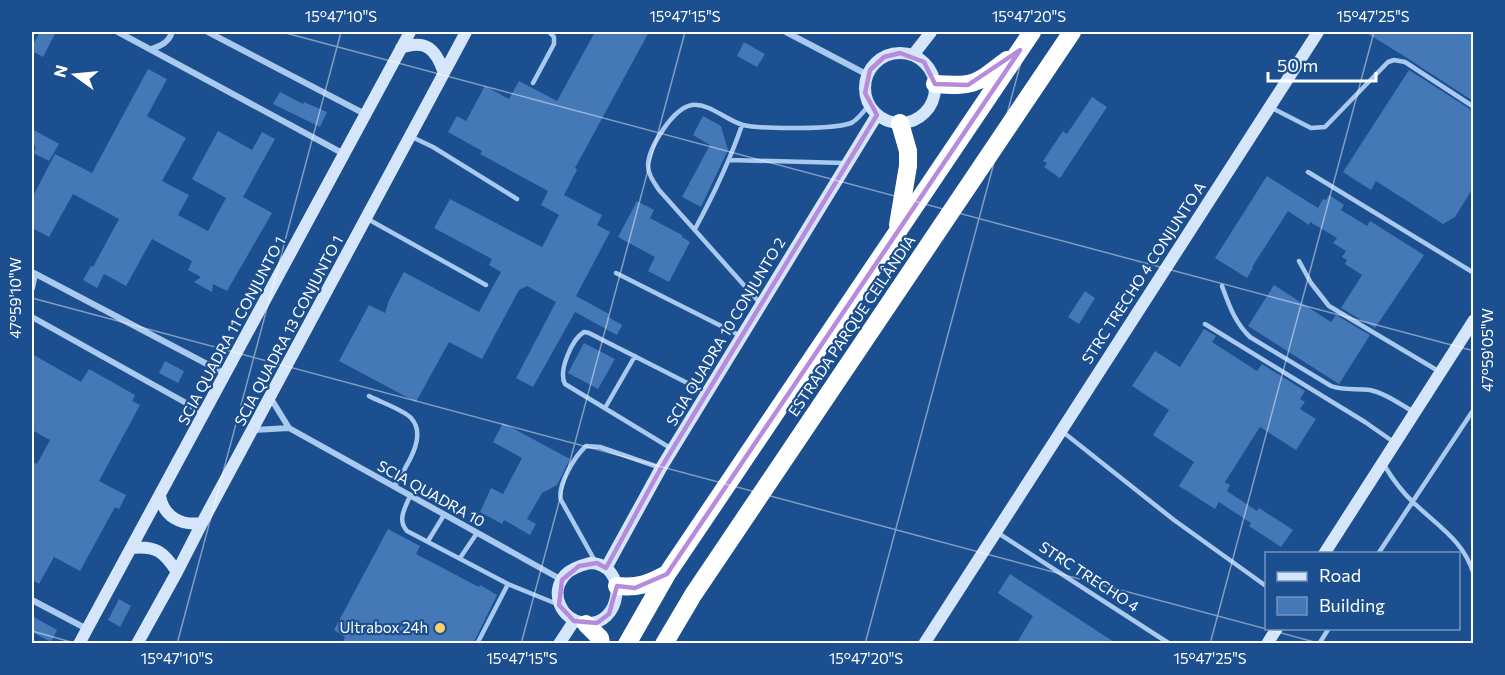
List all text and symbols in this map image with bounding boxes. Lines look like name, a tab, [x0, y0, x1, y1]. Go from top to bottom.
text: 15°47'10"S	[305, 7, 377, 25]
text: 15°47'15"S	[649, 7, 721, 25]
text: 15°47'20"S	[992, 7, 1066, 25]
text: 15°47'25"S	[1336, 7, 1410, 25]
north arrow	[45, 45, 105, 105]
scale bar	[1268, 45, 1376, 83]
text: 50 m	[1277, 54, 1318, 76]
text: N	[49, 63, 71, 79]
street label: STRC TRECHO 4 CONJUNTO A	[1078, 178, 1209, 367]
street label: ESTRADA PARQUE CEILÂNDIA	[783, 231, 919, 419]
street label: SCIA QUADRA 13 CONJUNTO 1	[230, 232, 346, 429]
street label: SCIA QUADRA 11 CONJUNTO 1	[174, 233, 289, 428]
street label: SCIA QUADRA 10 CONJUNTO 2	[662, 234, 788, 429]
text: 47°59'10"W	[6, 257, 24, 339]
text: 47°59'05"W	[1478, 308, 1496, 392]
street label: SCIA QUADRA 10	[375, 456, 488, 530]
street label: STRC TRECHO 4	[1036, 537, 1143, 615]
legend	[1265, 552, 1460, 630]
text: Road	[1319, 564, 1361, 586]
text: Building	[1319, 594, 1385, 616]
place label: Ultrabox 24h	[339, 618, 428, 636]
marker: Ultrabox 24h	[433, 621, 447, 635]
text: 15°47'10"S	[141, 649, 213, 667]
text: 15°47'15"S	[486, 649, 558, 667]
text: 15°47'20"S	[829, 649, 903, 667]
text: 15°47'25"S	[1173, 649, 1247, 667]

